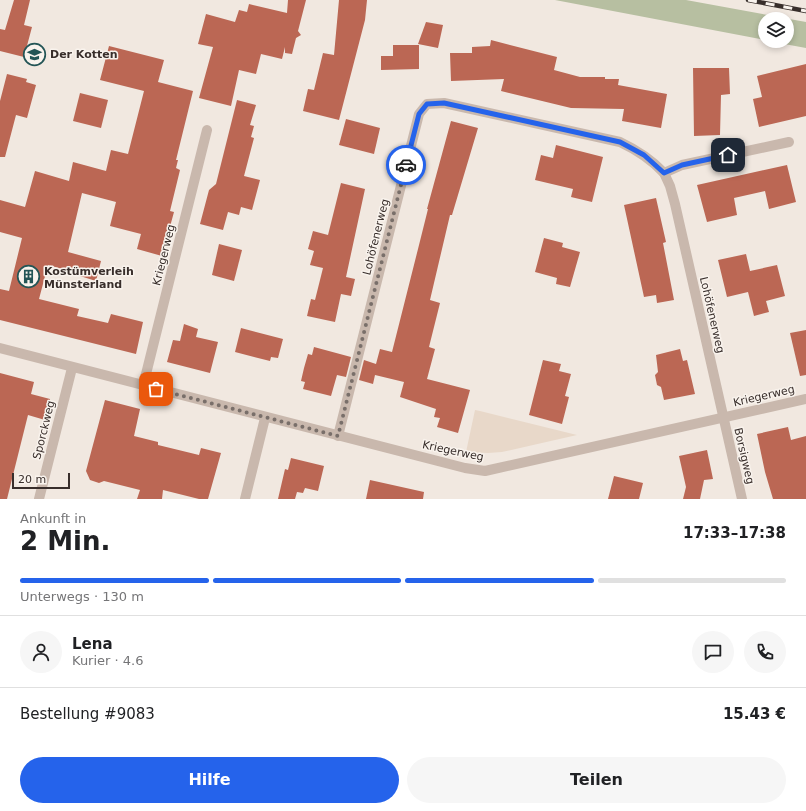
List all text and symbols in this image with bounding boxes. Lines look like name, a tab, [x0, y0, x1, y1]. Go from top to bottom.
map controls	[758, 12, 794, 48]
button: layers	[758, 12, 794, 48]
school or university icon: Der Kotten	[21, 41, 47, 67]
place label: Der Kotten	[50, 48, 118, 61]
pin	[711, 138, 745, 172]
icon: home	[717, 144, 739, 166]
courier	[386, 145, 426, 185]
icon: car	[395, 154, 417, 176]
street label: Lohöfenerweg	[360, 198, 392, 276]
street label: Kriegerweg	[150, 223, 178, 287]
building icon: Kostümverleih Münsterland	[15, 264, 41, 290]
place label: Kostümverleih Münsterland	[44, 265, 134, 291]
street label: Lohöfenerweg	[697, 276, 727, 354]
pin	[139, 372, 173, 406]
icon: bag	[145, 378, 167, 400]
street label: Kriegerweg	[732, 383, 796, 409]
street label: Sporckweg	[30, 399, 58, 461]
street label: Borsigweg	[731, 427, 757, 485]
street label: Kriegerweg	[421, 438, 485, 464]
scale bar	[12, 471, 70, 490]
text: 20 m	[18, 473, 46, 486]
text: Ankunft in	[20, 511, 86, 526]
text: 17:33–17:38	[683, 524, 786, 542]
text: 2 Min.	[20, 526, 110, 556]
text: Unterwegs · 130 m	[20, 589, 144, 604]
button: person	[20, 631, 62, 673]
button: chat	[692, 631, 734, 673]
button: phone	[744, 631, 786, 673]
text: Lena	[72, 635, 113, 653]
text: Kurier · 4.6	[72, 653, 144, 668]
text: Bestellung #9083	[20, 705, 155, 723]
text: 15.43 €	[723, 705, 786, 723]
button: Hilfe	[20, 757, 399, 803]
button: Teilen	[407, 757, 786, 803]

